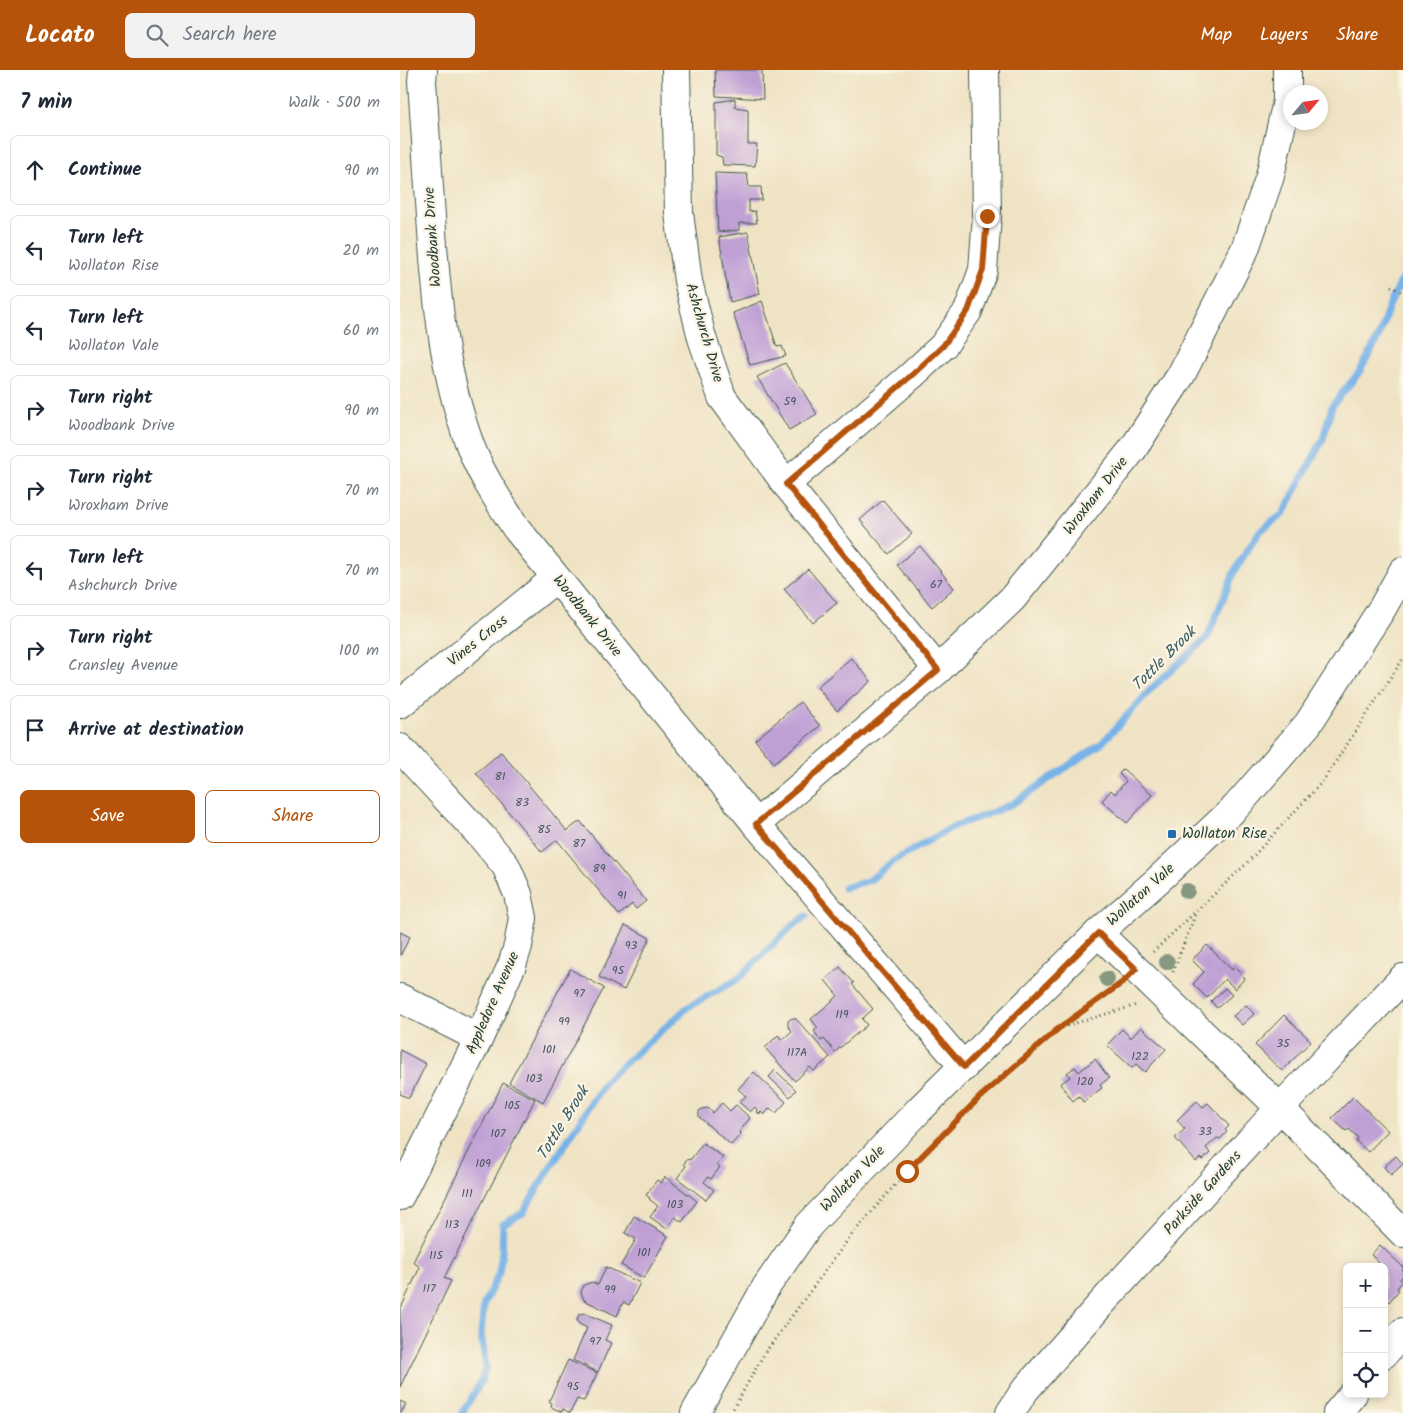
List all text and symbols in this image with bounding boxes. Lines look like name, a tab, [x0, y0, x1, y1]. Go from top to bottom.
search box	[125, 13, 475, 58]
text: Locato	[25, 16, 95, 55]
text: Search here	[183, 20, 276, 50]
icon: search	[143, 21, 171, 49]
text: Map	[1201, 21, 1232, 50]
text: Layers	[1260, 21, 1308, 50]
text: Share	[1336, 21, 1378, 50]
north arrow	[1283, 85, 1328, 130]
text: 7 min	[20, 86, 72, 119]
text: Walk · 500 m	[288, 90, 380, 115]
text: Continue	[68, 155, 141, 185]
icon: ahead	[21, 156, 49, 184]
text: 90 m	[344, 158, 379, 183]
street label: Woodbank Drive	[418, 186, 448, 288]
route end	[976, 205, 999, 228]
text: Turn left	[68, 223, 143, 253]
icon: left	[21, 236, 49, 264]
text: 20 m	[343, 238, 379, 263]
text: Wollaton Rise	[68, 253, 159, 278]
street label: Ashchurch Drive	[678, 280, 730, 386]
text: Turn left	[68, 303, 143, 333]
icon: left	[21, 316, 49, 344]
text: 60 m	[343, 318, 379, 343]
text: Wollaton Vale	[68, 333, 159, 358]
text: Turn right	[68, 383, 153, 413]
house number: 59	[784, 392, 796, 411]
icon: right	[21, 396, 49, 424]
text: 90 m	[344, 398, 379, 423]
text: Woodbank Drive	[68, 413, 175, 438]
street label: Wroxham Drive	[1058, 451, 1135, 541]
text: Turn right	[68, 463, 153, 493]
icon: right	[21, 476, 49, 504]
text: 70 m	[344, 478, 379, 503]
text: Wroxham Drive	[68, 493, 169, 518]
text: Turn left	[68, 543, 143, 573]
icon: left	[21, 556, 49, 584]
text: 70 m	[344, 558, 379, 583]
street label: Woodbank Drive	[546, 570, 628, 663]
text: Ashchurch Drive	[68, 573, 177, 598]
house number: 67	[930, 575, 943, 594]
street label: Vines Cross	[442, 609, 514, 673]
water label: Tottle Brook	[1126, 619, 1204, 697]
text: Turn right	[68, 623, 153, 653]
icon: right	[21, 636, 49, 664]
text: 100 m	[339, 638, 379, 663]
text: Cransley Avenue	[68, 653, 178, 678]
text: Arrive at destination	[68, 715, 244, 745]
icon: arrive	[21, 716, 49, 744]
house number: 81	[495, 767, 506, 786]
button: Save	[20, 790, 195, 843]
button: Share	[205, 790, 380, 843]
house number: 83	[515, 793, 529, 812]
house number: 85	[537, 820, 552, 839]
place label: Wollaton Rise	[1182, 822, 1267, 846]
marker: Wollaton Rise	[1166, 828, 1178, 840]
house number: 87	[573, 834, 586, 853]
street label: Wollaton Vale	[1101, 857, 1181, 932]
house number: 89	[592, 859, 606, 878]
house number: 91	[617, 886, 627, 905]
house number: 93	[625, 936, 637, 955]
street label: Appledore Avenue	[460, 948, 526, 1058]
house number: 95	[612, 961, 626, 980]
house number: 97	[573, 984, 585, 1003]
house number: 119	[835, 1005, 849, 1024]
house number: 99	[558, 1012, 570, 1031]
house number: 35	[1276, 1034, 1291, 1053]
house number: 101	[542, 1040, 556, 1059]
house number: 117A	[787, 1043, 807, 1062]
house number: 122	[1131, 1047, 1149, 1066]
house number: 103	[526, 1069, 542, 1088]
house number: 120	[1077, 1072, 1093, 1091]
water label: Tottle Brook	[530, 1079, 597, 1165]
house number: 105	[504, 1096, 522, 1115]
house number: 33	[1198, 1122, 1212, 1141]
house number: 107	[490, 1124, 506, 1143]
street label: Wollaton Vale	[815, 1140, 891, 1218]
street label: Parkside Gardens	[1158, 1145, 1248, 1241]
house number: 109	[475, 1154, 491, 1173]
route start	[896, 1160, 919, 1183]
house number: 111	[461, 1184, 473, 1203]
house number: 103	[667, 1195, 683, 1214]
house number: 113	[445, 1215, 459, 1234]
house number: 101	[637, 1243, 651, 1262]
house number: 115	[429, 1246, 445, 1265]
map controls	[1343, 1263, 1388, 1398]
button: +	[1343, 1263, 1388, 1308]
house number: 117	[422, 1279, 436, 1298]
house number: 99	[604, 1280, 616, 1299]
button: −	[1343, 1308, 1388, 1353]
house number: 97	[589, 1332, 601, 1351]
button: locate	[1343, 1353, 1388, 1398]
house number: 95	[567, 1377, 581, 1396]

